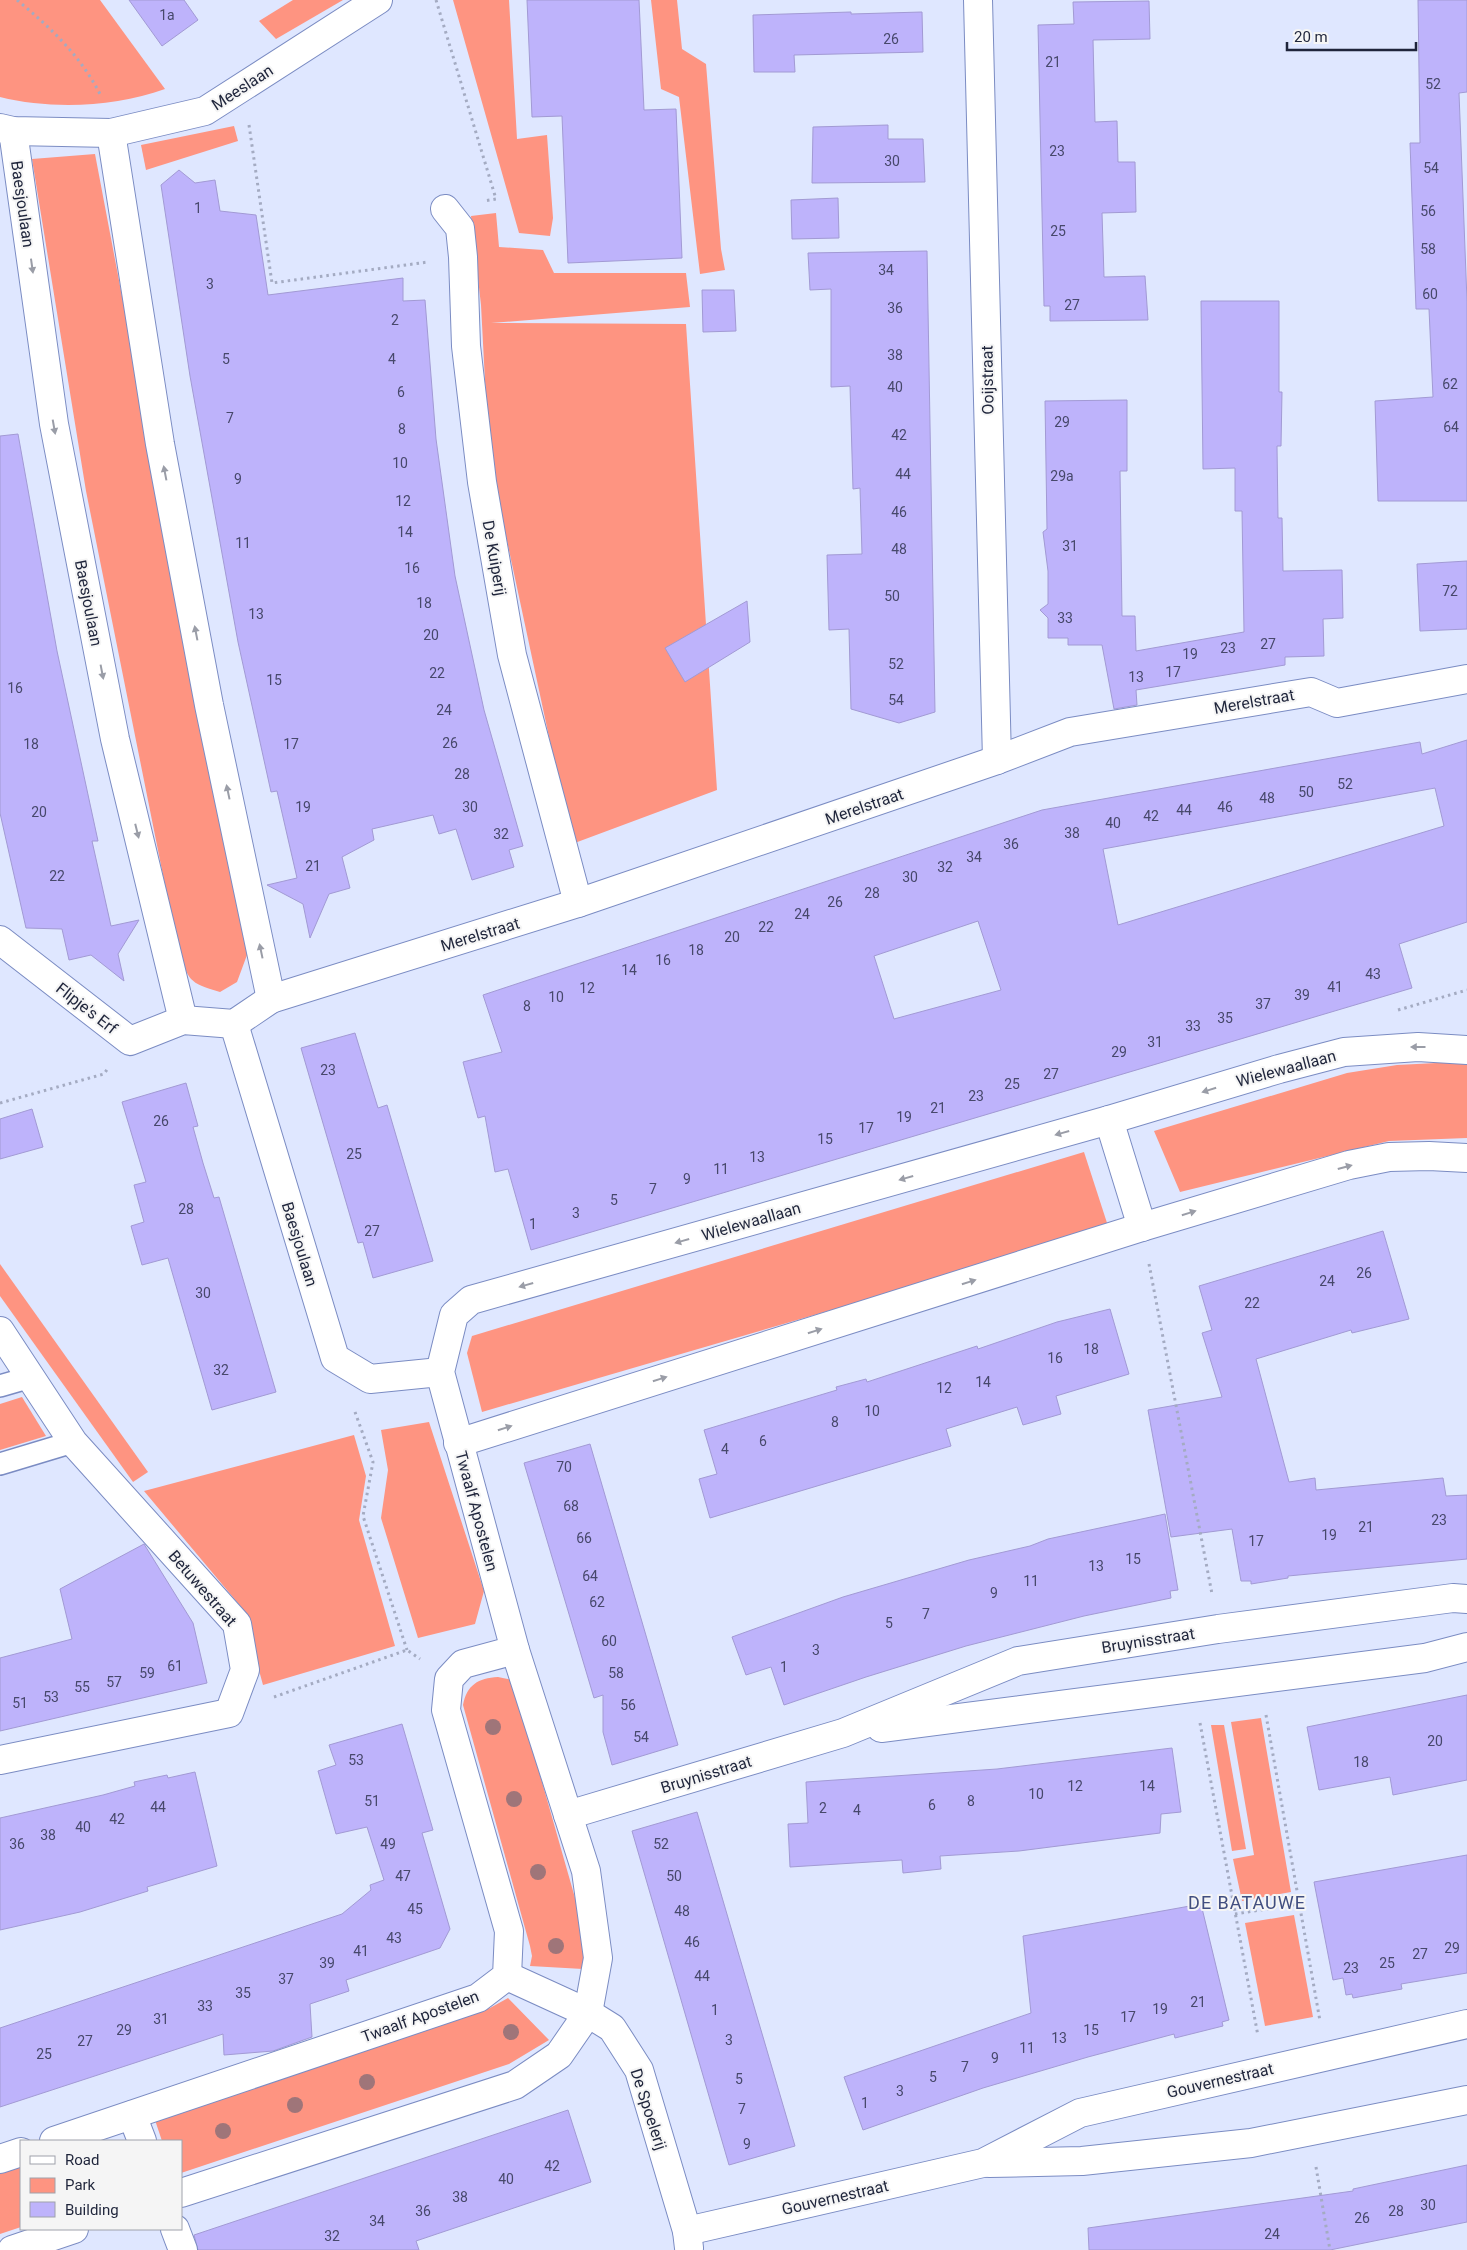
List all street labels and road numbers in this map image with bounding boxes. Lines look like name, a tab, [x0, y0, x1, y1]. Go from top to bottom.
street label: Meeslaan	[208, 61, 277, 114]
street label: Baesjoulaan	[7, 160, 38, 249]
street label: Ooijstraat	[977, 345, 998, 415]
street label: De Kuiperij	[479, 519, 510, 597]
street label: Baesjoulaan	[71, 558, 106, 648]
street label: Merelstraat	[1212, 685, 1296, 718]
street label: Merelstraat	[823, 784, 906, 829]
street label: Merelstraat	[438, 914, 522, 955]
street label: Flipje's Erf	[52, 979, 121, 1038]
street label: Wielewaallaan	[1234, 1046, 1338, 1091]
street label: Wielewaallaan	[699, 1198, 803, 1245]
street label: Baesjoulaan	[278, 1200, 321, 1289]
street label: Twaalf Apostelen	[451, 1449, 502, 1573]
street label: Betuwestraat	[165, 1547, 241, 1630]
street label: Bruynisstraat	[1100, 1624, 1196, 1657]
street label: Bruynisstraat	[658, 1752, 754, 1797]
street label: Twaalf Apostelen	[359, 1986, 482, 2047]
street label: Gouvernestraat	[1165, 2059, 1275, 2102]
street label: De Spoelerij	[626, 2066, 671, 2152]
street label: Gouvernestraat	[780, 2176, 890, 2219]

